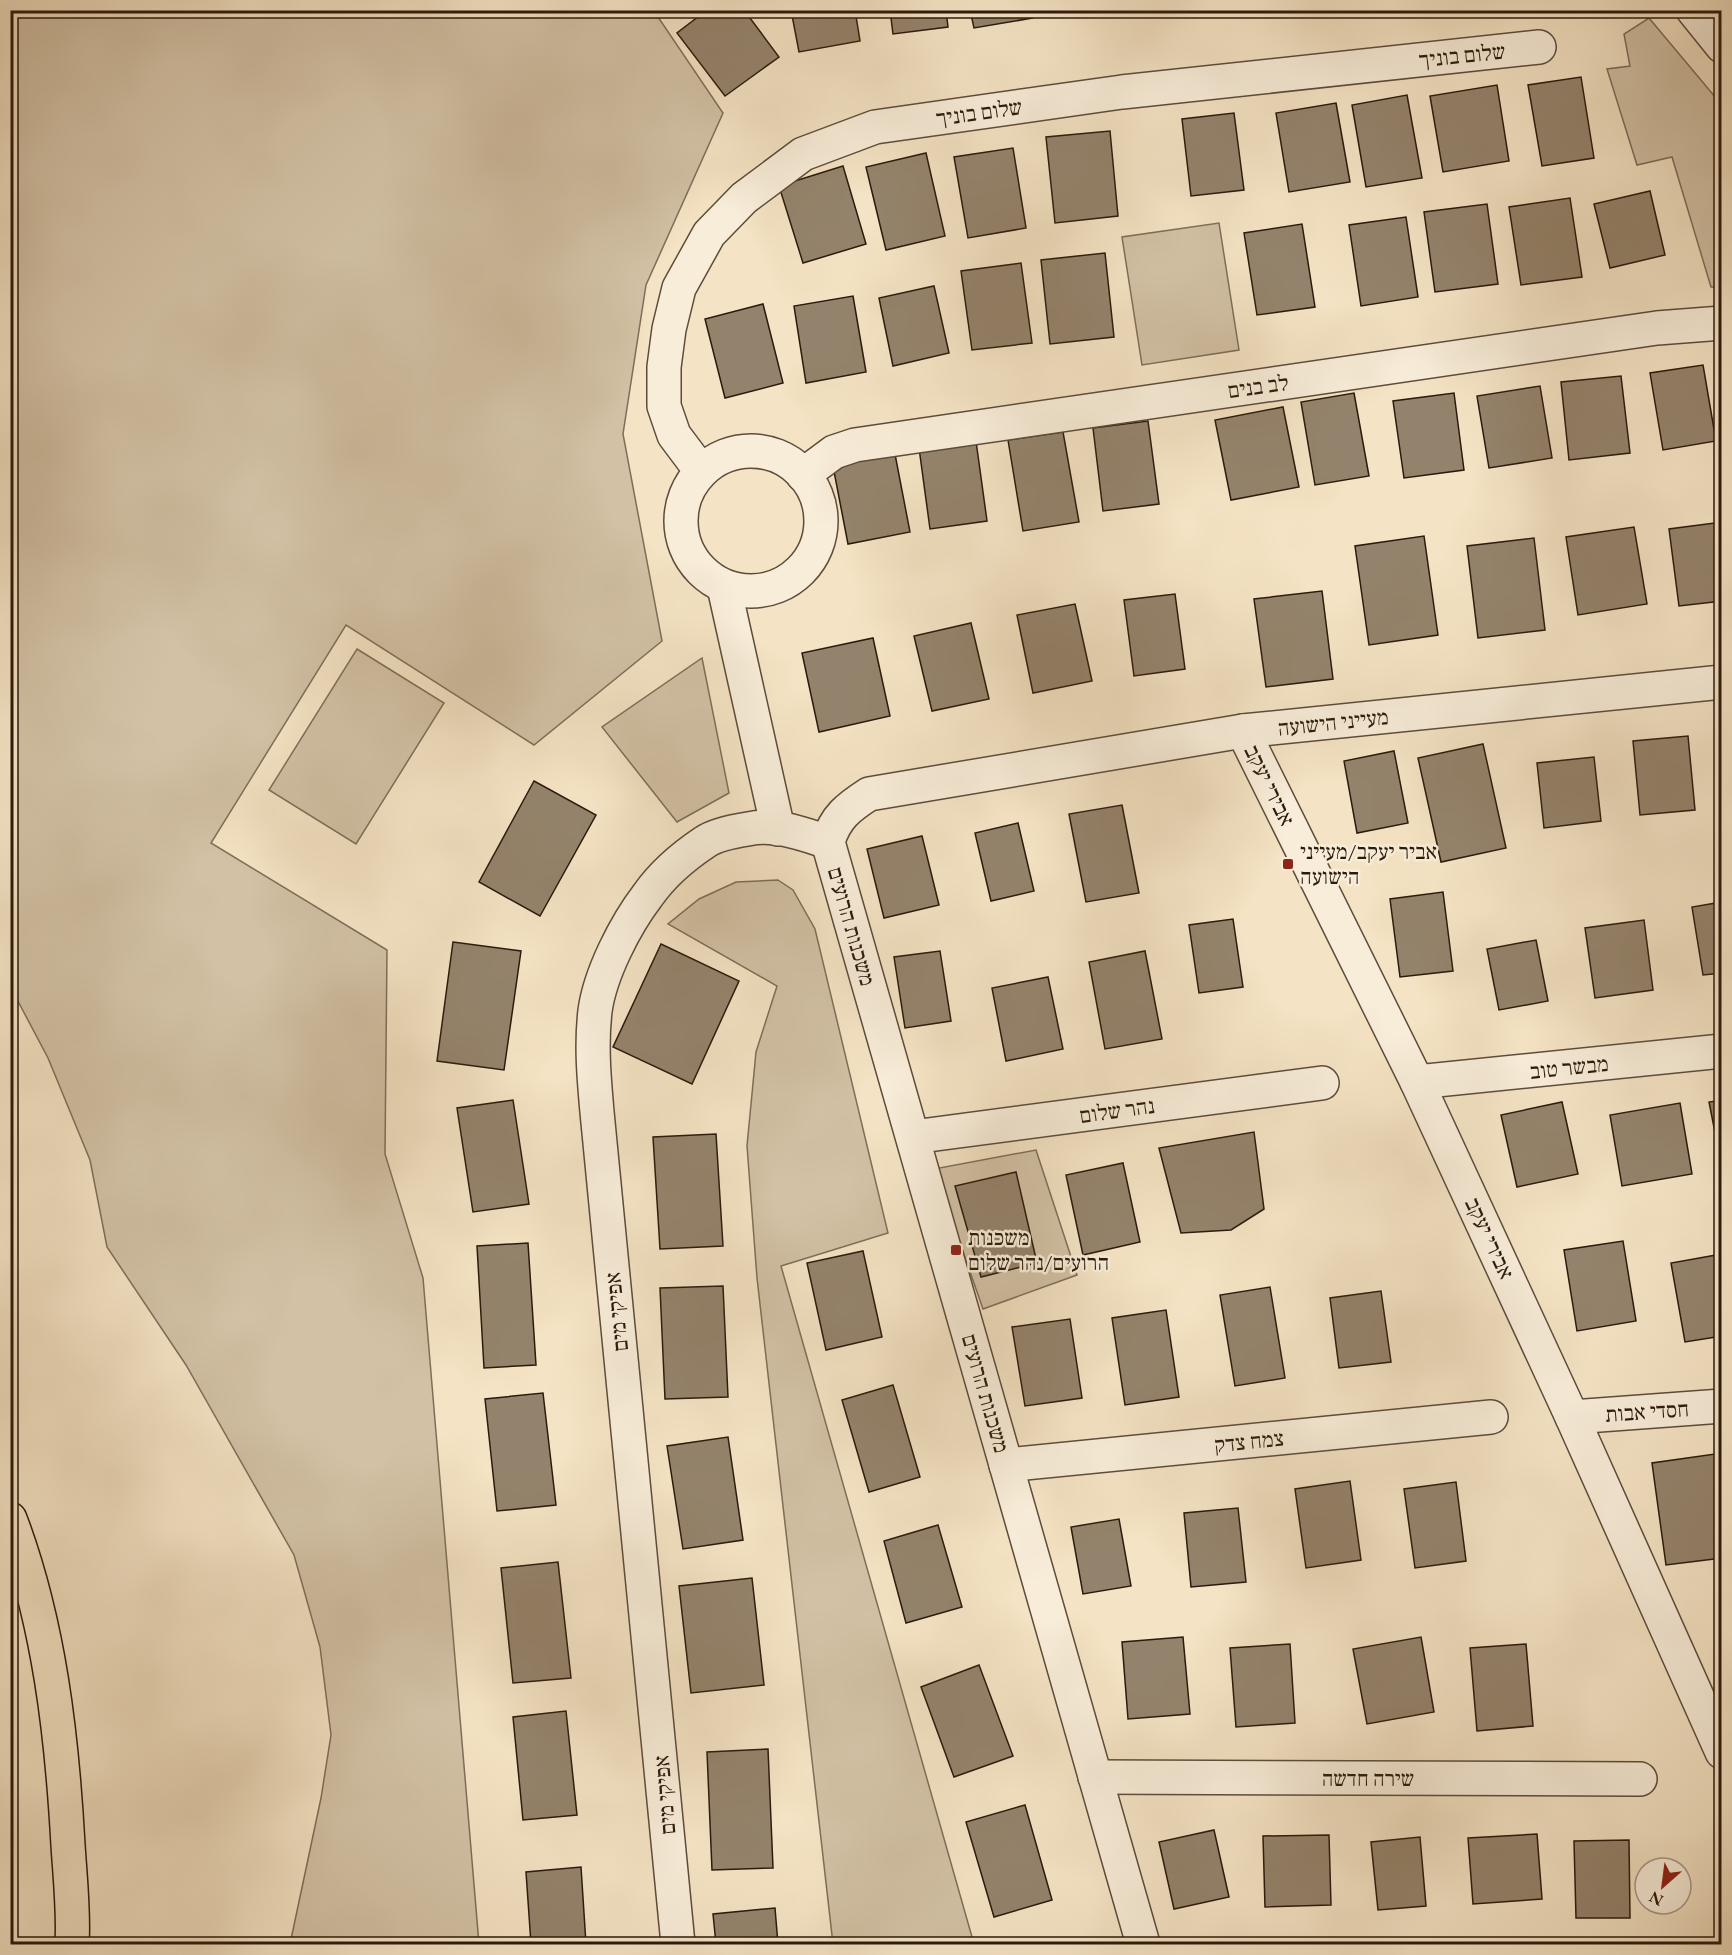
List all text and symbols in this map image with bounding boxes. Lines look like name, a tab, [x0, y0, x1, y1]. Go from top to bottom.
street label: שלום בוניך	[1417, 37, 1507, 74]
street label: שלום בוניך	[934, 92, 1024, 133]
street label: לב בנים	[1226, 368, 1291, 405]
street label: מעייני הישועה	[1276, 702, 1390, 743]
street label: אבירי יעקב	[1237, 740, 1302, 831]
place label: אביר יעקב/מעייני הישועה	[1300, 837, 1437, 891]
marker: אביר יעקב/מעייני הישועה	[1281, 857, 1295, 871]
street label: משכנות הרועים	[821, 863, 882, 989]
street label: מבשר טוב	[1528, 1049, 1610, 1086]
street label: נהר שלום	[1078, 1091, 1157, 1130]
street label: אבירי יעקב	[1458, 1193, 1521, 1284]
place label: משכנות הרועים/נהר שלום	[968, 1223, 1109, 1277]
marker: משכנות הרועים/נהר שלום	[949, 1243, 963, 1257]
street label: אפיקי מים	[598, 1271, 635, 1353]
street label: משכנות הרועים	[955, 1330, 1016, 1456]
street label: חסדי אבות	[1604, 1394, 1690, 1429]
street label: צמח צדק	[1213, 1423, 1285, 1460]
street label: אפיקי מים	[647, 1754, 682, 1836]
street label: שירה חדשה	[1322, 1764, 1414, 1793]
north arrow	[1633, 1856, 1693, 1916]
text: N	[1646, 1886, 1667, 1911]

